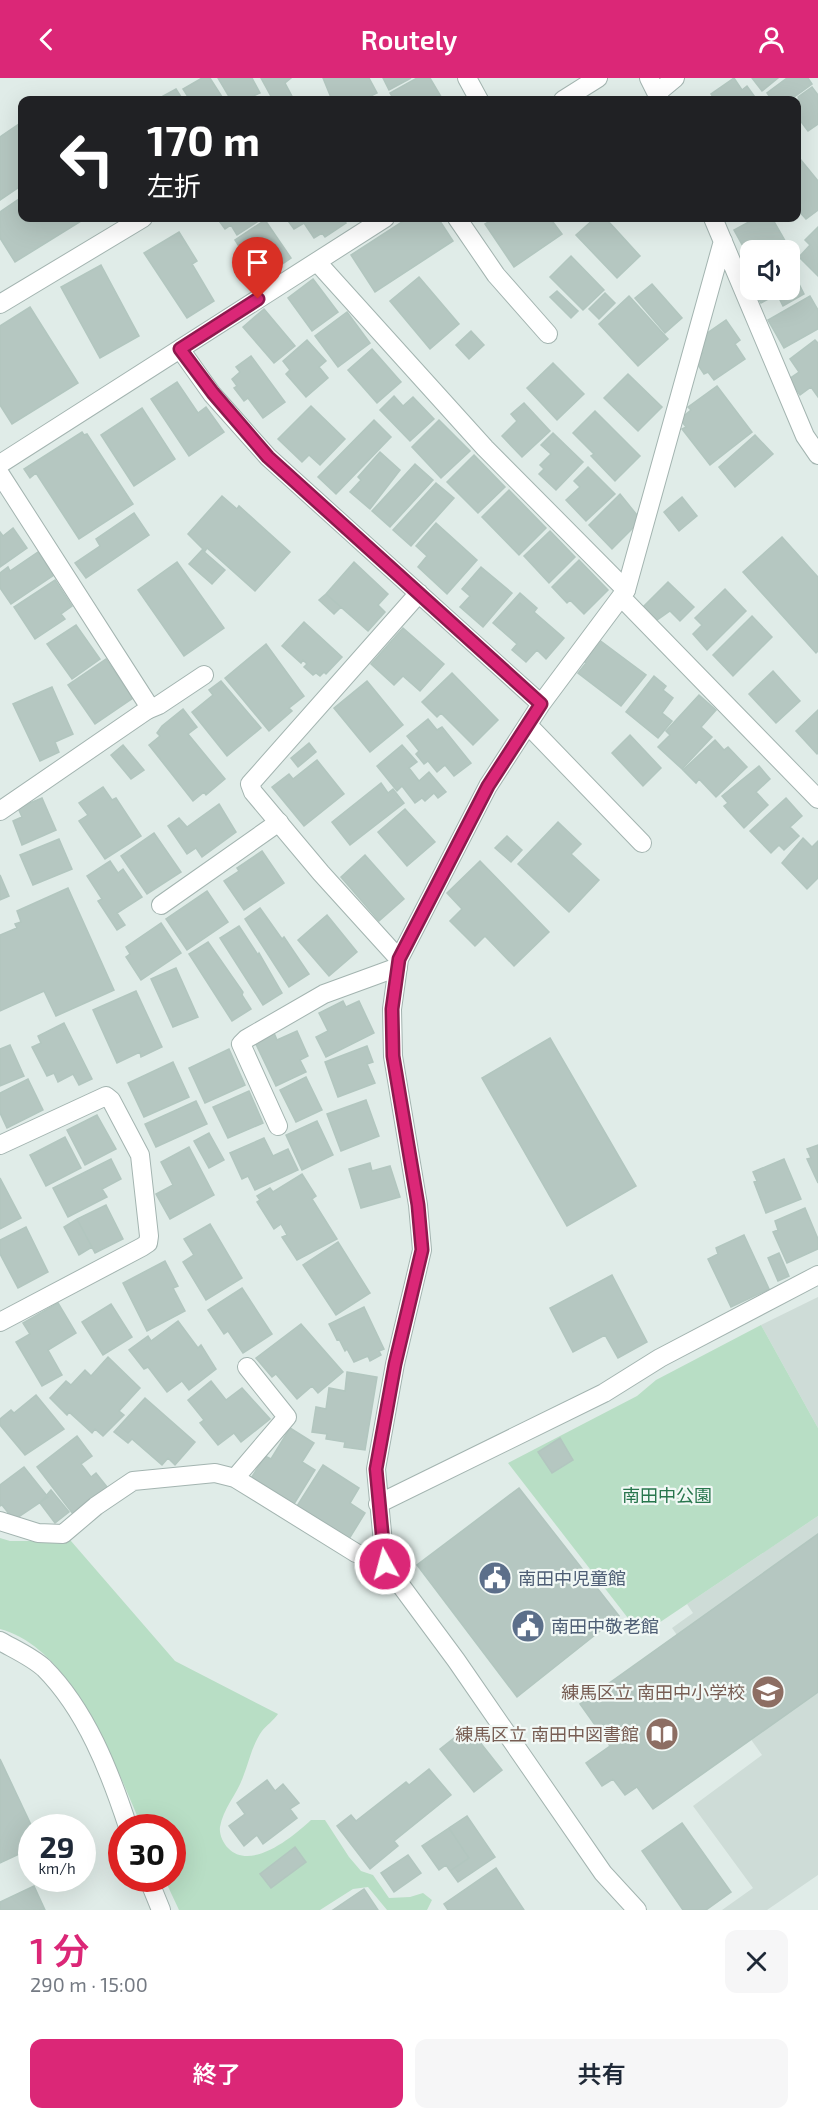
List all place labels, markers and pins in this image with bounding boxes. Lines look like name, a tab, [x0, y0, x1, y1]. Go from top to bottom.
pin	[232, 237, 283, 299]
public building icon: 南田中児童館	[477, 1560, 513, 1596]
place label: 南田中児童館	[518, 1567, 626, 1589]
public building icon: 南田中敬老館	[510, 1608, 546, 1644]
place label: 南田中敬老館	[551, 1615, 659, 1637]
school or university icon: 練馬区立 南田中小学校	[750, 1674, 786, 1710]
place label: 練馬区立 南田中小学校	[561, 1681, 745, 1703]
library icon: 練馬区立 南田中図書館	[644, 1716, 680, 1752]
place label: 練馬区立 南田中図書館	[455, 1723, 639, 1745]

